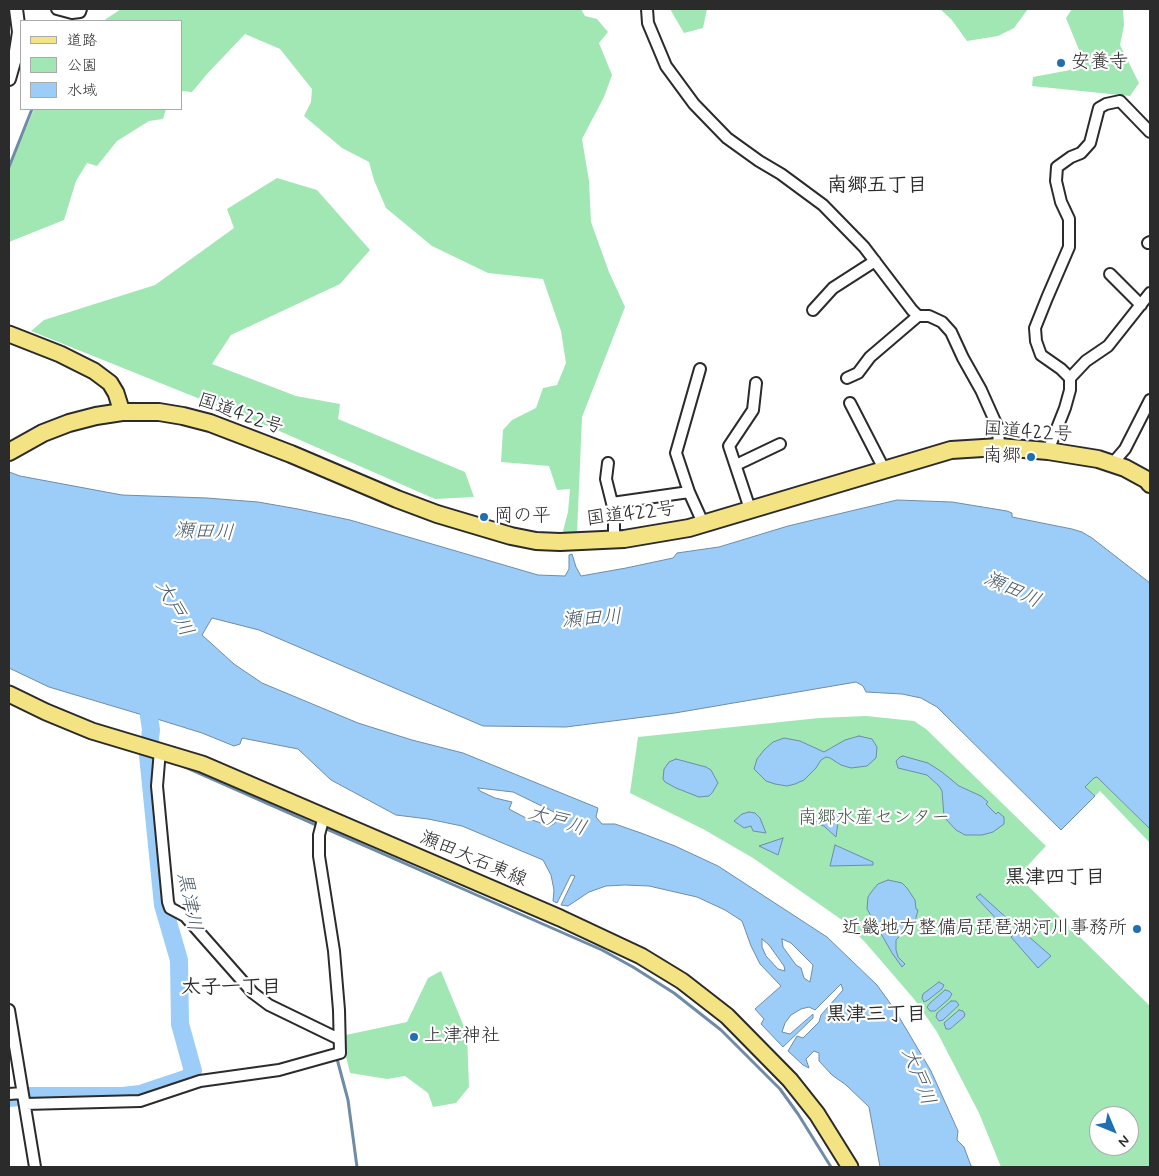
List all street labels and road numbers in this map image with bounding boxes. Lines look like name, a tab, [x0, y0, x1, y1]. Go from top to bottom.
street label: 国道422号	[194, 390, 286, 440]
street label: 国道422号	[983, 419, 1073, 447]
street label: 国道422号	[585, 498, 677, 532]
street label: 瀬田大石東線	[416, 827, 530, 893]

